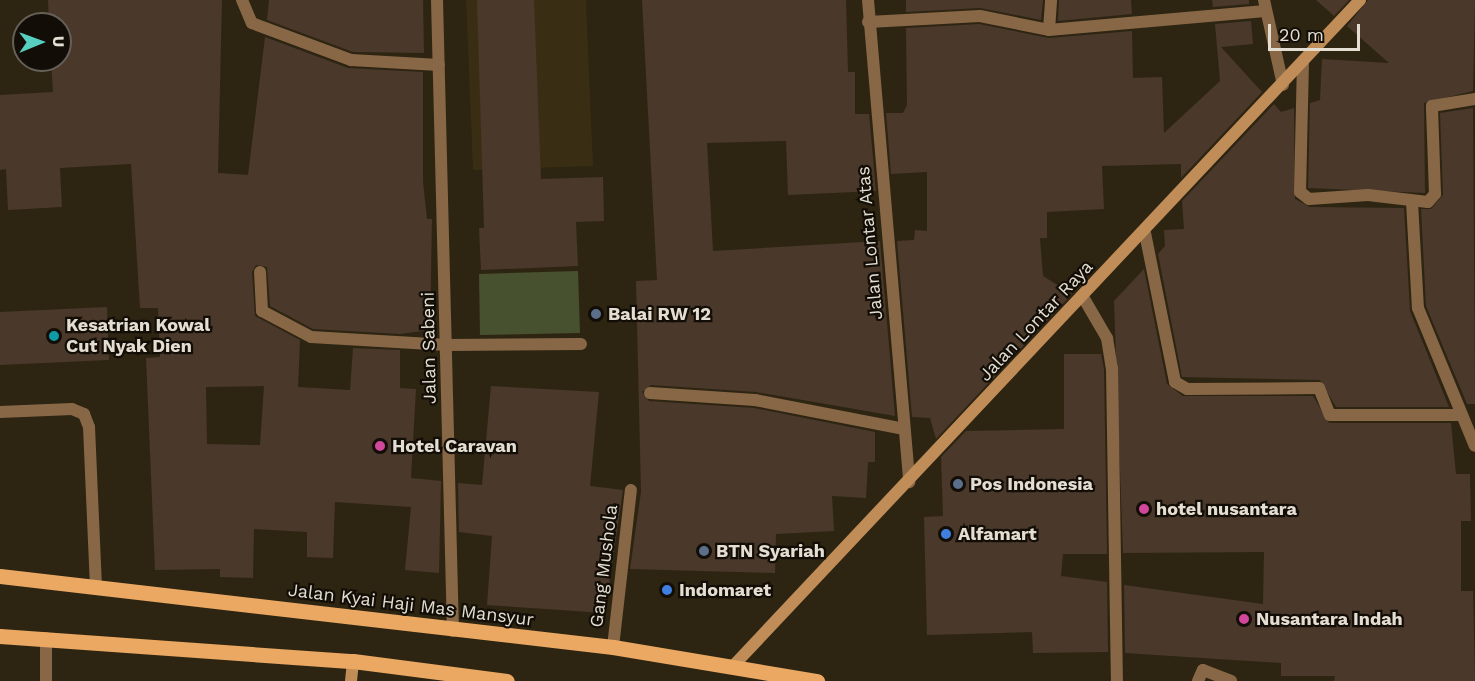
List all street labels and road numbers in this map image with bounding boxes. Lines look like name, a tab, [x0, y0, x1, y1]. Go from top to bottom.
street label: Jalan Lontar Atas	[852, 165, 888, 321]
street label: Jalan Lontar Raya	[974, 256, 1098, 386]
street label: Jalan Sabeni	[417, 292, 441, 404]
street label: Gang Mushola	[586, 503, 622, 629]
street label: Jalan Kyai Haji Mas Mansyur	[287, 579, 535, 631]

